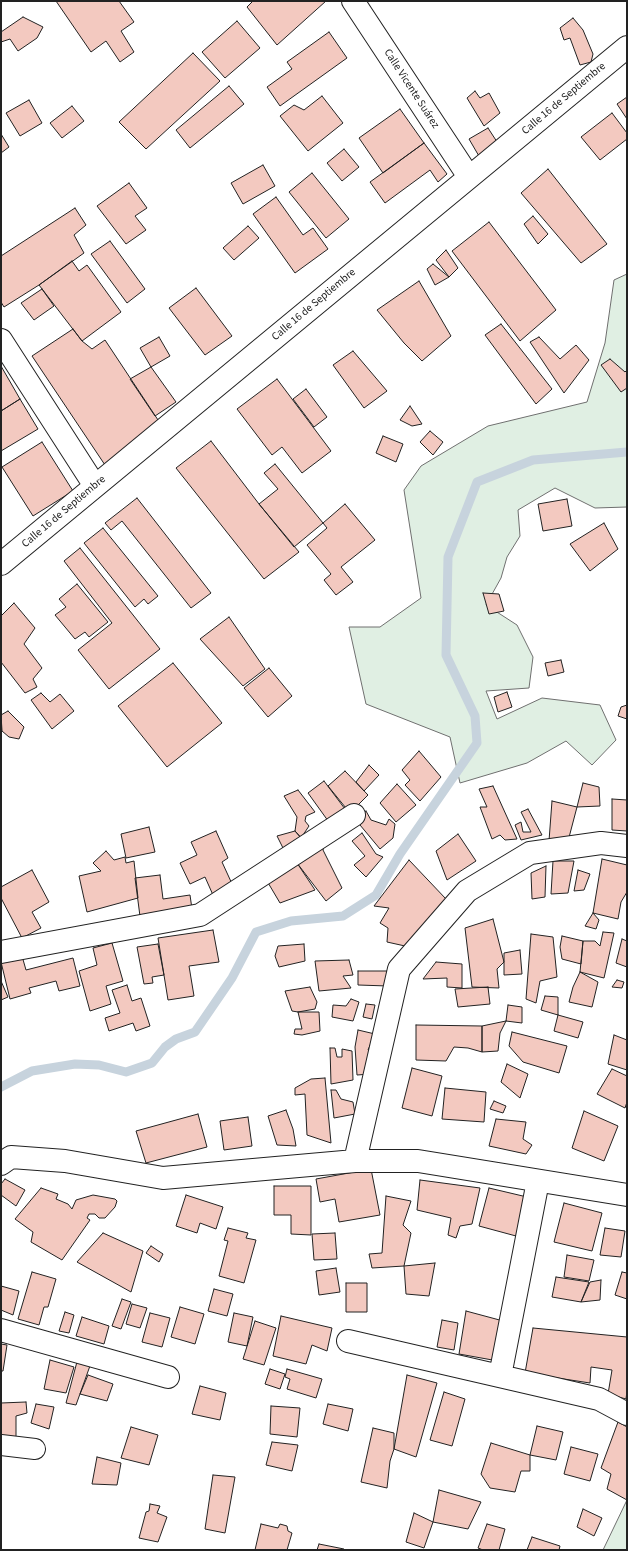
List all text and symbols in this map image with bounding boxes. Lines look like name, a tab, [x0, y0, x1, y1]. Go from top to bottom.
street label: Calle Vicente Suárez	[380, 47, 442, 131]
street label: Calle 16 de Septiembre	[519, 60, 609, 138]
street label: Calle 16 de Septiembre	[269, 266, 359, 344]
street label: Calle 16 de Septiembre	[19, 473, 109, 551]

